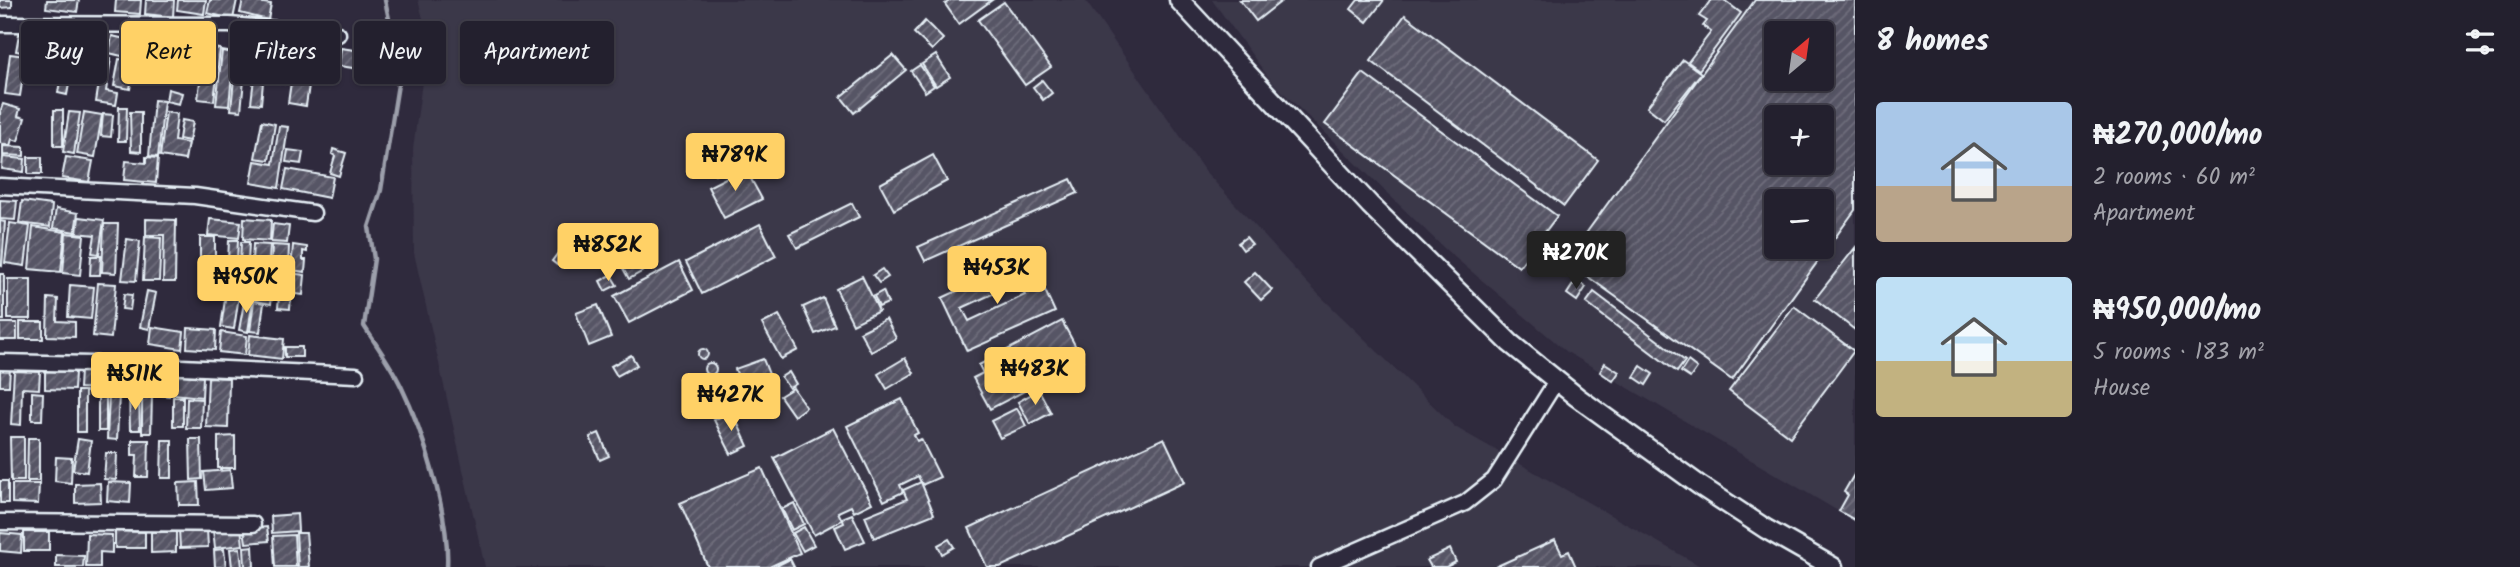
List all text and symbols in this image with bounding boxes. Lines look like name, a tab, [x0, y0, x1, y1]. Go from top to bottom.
text: 8 homes	[1876, 18, 1989, 66]
chip: Buy	[21, 21, 107, 84]
chip: Rent	[121, 21, 216, 84]
chip: Filters	[230, 21, 340, 84]
chip: New	[354, 21, 446, 84]
chip: Apartment	[460, 21, 614, 84]
north arrow	[1764, 21, 1834, 91]
map controls	[1764, 21, 1834, 259]
icon: filters	[2461, 23, 2499, 61]
button: +	[1764, 105, 1834, 175]
text: ₦270,000/mo	[2093, 112, 2262, 160]
icon: home	[1932, 130, 2016, 214]
pin: ₦789K	[686, 134, 784, 193]
text: ₦789K	[702, 138, 768, 174]
text: 2 rooms · 60 m²	[2093, 160, 2255, 196]
button: −	[1764, 189, 1834, 259]
text: Apartment	[2093, 196, 2195, 232]
pin: ₦852K	[559, 224, 657, 283]
text: ₦852K	[573, 228, 643, 264]
pin: ₦270K	[1527, 232, 1625, 291]
text: ₦270K	[1543, 236, 1609, 272]
pin: ₦453K	[948, 246, 1046, 306]
text: ₦453K	[963, 251, 1031, 287]
pin: ₦950K	[197, 256, 295, 315]
text: ₦950K	[213, 260, 279, 296]
text: ₦950,000/mo	[2093, 287, 2261, 335]
icon: home	[1932, 305, 2016, 389]
text: 5 rooms · 183 m²	[2093, 335, 2264, 371]
pin: ₦483K	[986, 348, 1084, 407]
pin: ₦511K	[86, 352, 184, 412]
text: ₦483K	[1000, 352, 1070, 388]
text: ₦511K	[107, 357, 163, 393]
text: House	[2093, 371, 2150, 407]
pin: ₦427K	[682, 374, 780, 433]
text: ₦427K	[697, 378, 765, 414]

